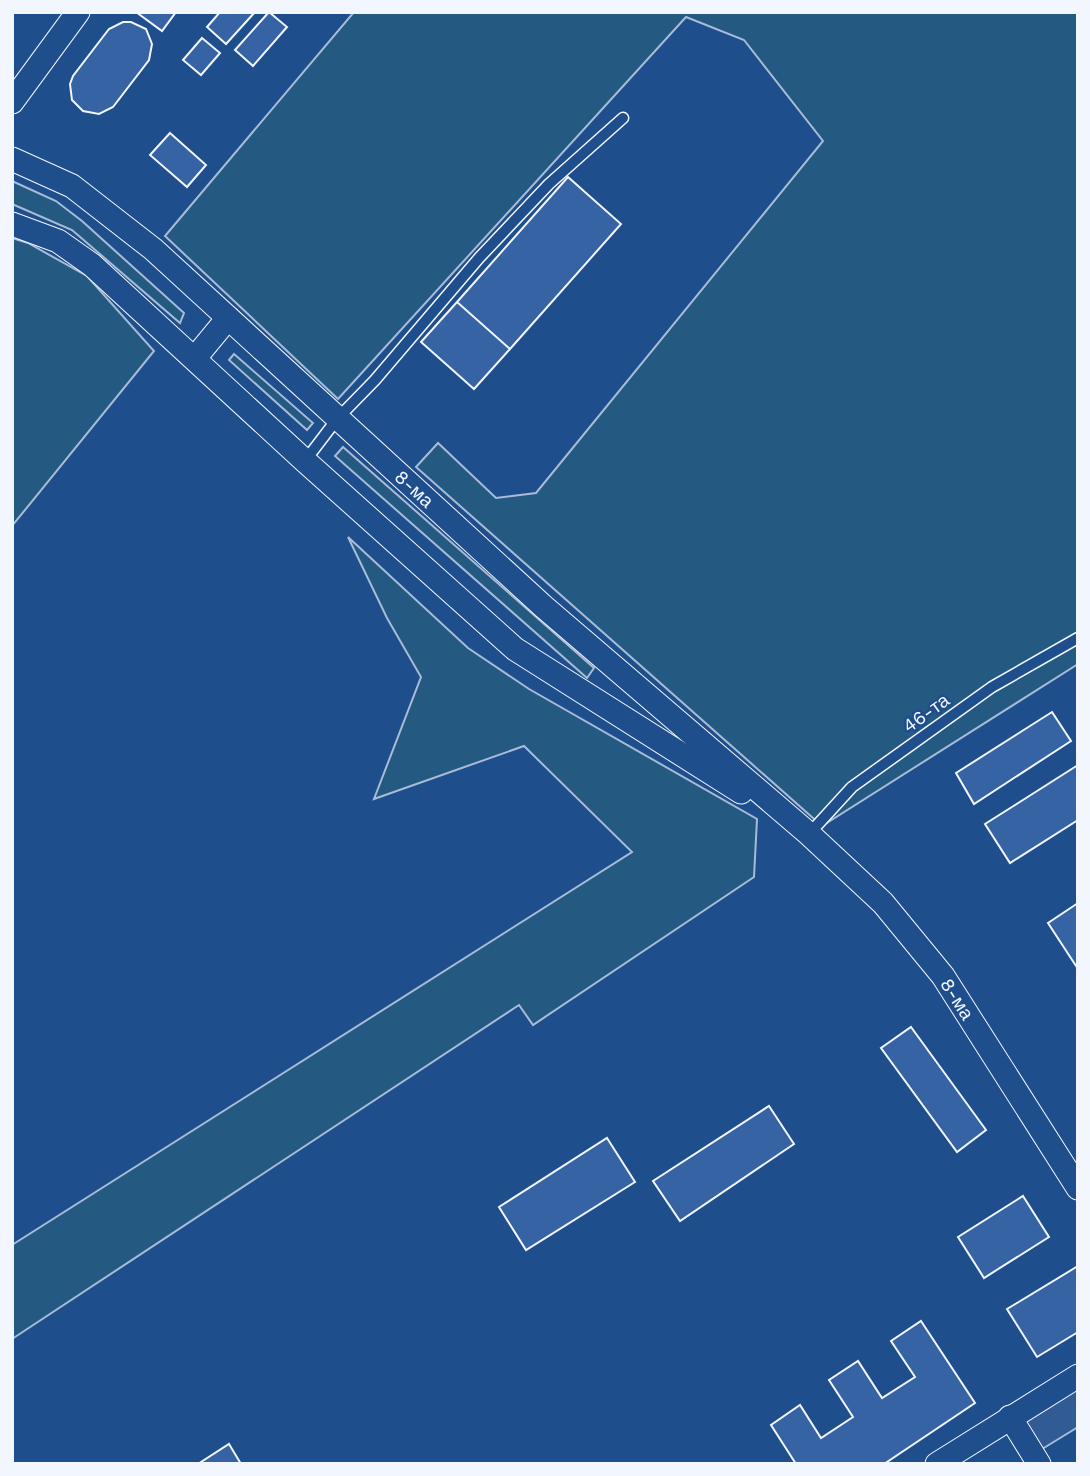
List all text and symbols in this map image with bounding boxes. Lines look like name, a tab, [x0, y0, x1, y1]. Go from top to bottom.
street label: 8-ма	[390, 465, 439, 512]
street label: 46-та	[898, 688, 954, 738]
street label: 8-ма	[936, 973, 979, 1024]

